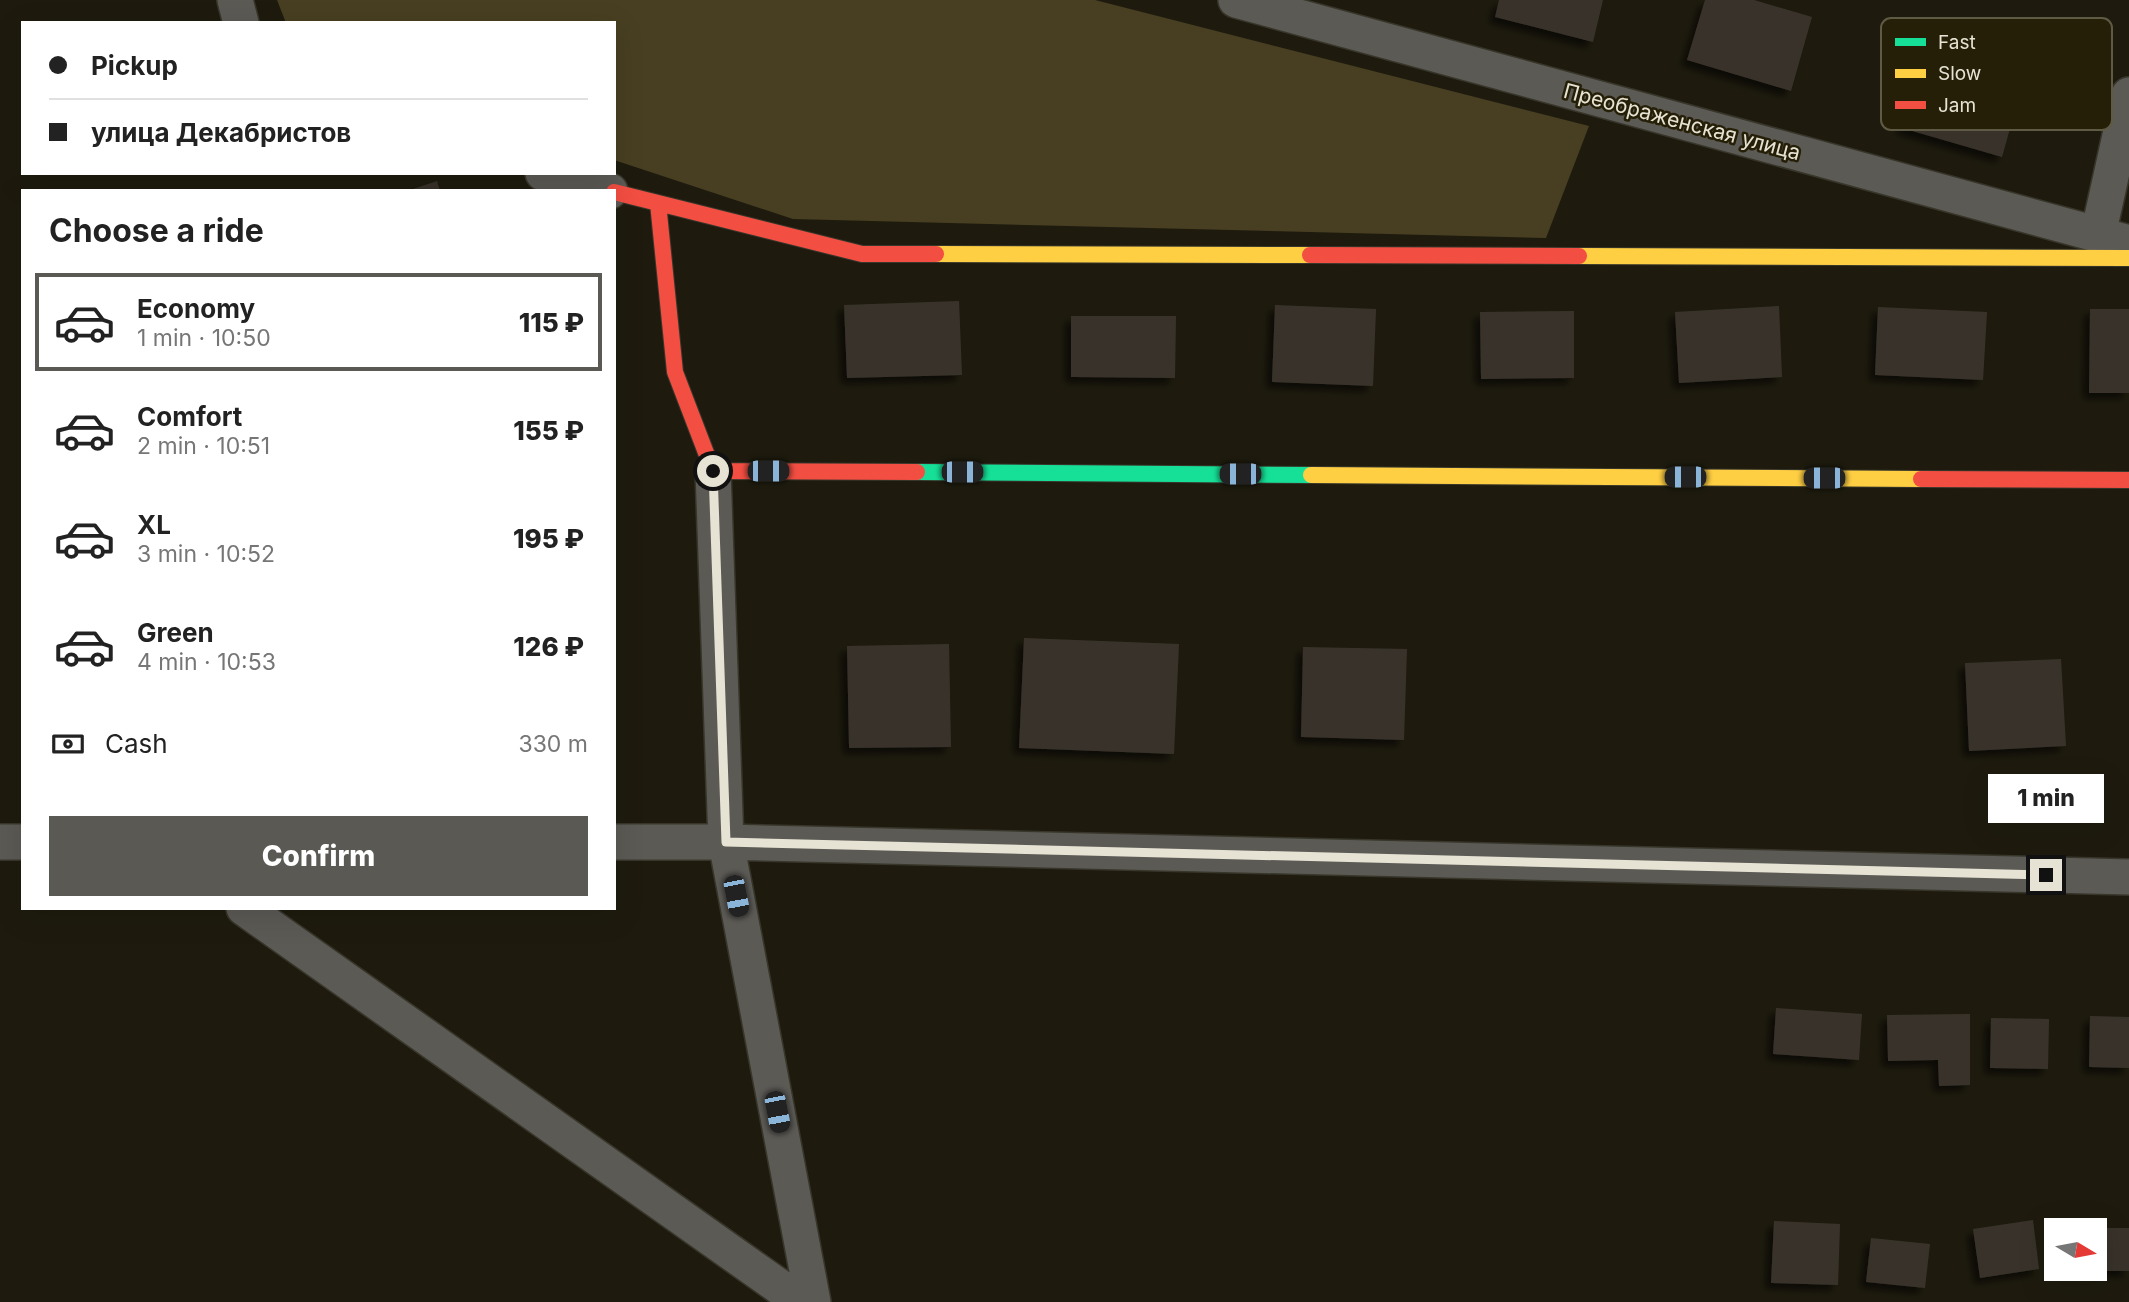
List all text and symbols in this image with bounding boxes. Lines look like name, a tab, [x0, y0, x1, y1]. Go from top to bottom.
legend	[1881, 18, 2112, 130]
text: Fast	[1938, 31, 1976, 54]
text: Pickup	[91, 50, 178, 81]
text: Slow	[1938, 62, 1981, 85]
street label: Преображенская улица	[1561, 78, 1803, 165]
text: Jam	[1938, 94, 1976, 117]
text: улица Декабристов	[91, 117, 351, 148]
text: Choose a ride	[49, 211, 264, 250]
icon: car	[53, 291, 116, 354]
text: Economy	[137, 293, 255, 324]
text: 115 ₽	[519, 307, 584, 338]
text: 1 min · 10:50	[137, 324, 271, 352]
icon: car	[53, 399, 116, 462]
text: Comfort	[137, 401, 242, 432]
text: 155 ₽	[513, 415, 584, 446]
text: 2 min · 10:51	[137, 432, 270, 460]
route start	[697, 455, 729, 487]
car	[748, 461, 790, 482]
car	[942, 462, 984, 483]
car	[1220, 464, 1262, 485]
car	[1665, 467, 1707, 488]
car	[1804, 468, 1846, 489]
icon: car	[53, 507, 116, 570]
text: XL	[137, 509, 171, 540]
text: 195 ₽	[513, 523, 584, 554]
text: 3 min · 10:52	[137, 540, 275, 568]
icon: car	[53, 615, 116, 678]
text: Green	[137, 617, 214, 648]
text: 126 ₽	[513, 631, 584, 662]
text: 4 min · 10:53	[137, 648, 276, 676]
icon: cash	[49, 725, 87, 763]
text: Cash	[105, 728, 168, 759]
text: 330 m	[518, 730, 588, 758]
callout: 1 min	[1988, 774, 2104, 822]
text: 1 min	[2017, 784, 2075, 812]
button: Confirm	[49, 816, 588, 896]
route end	[2030, 859, 2062, 891]
car	[722, 873, 751, 919]
car	[763, 1089, 792, 1135]
north arrow	[2044, 1218, 2107, 1281]
map controls	[2044, 1218, 2107, 1281]

